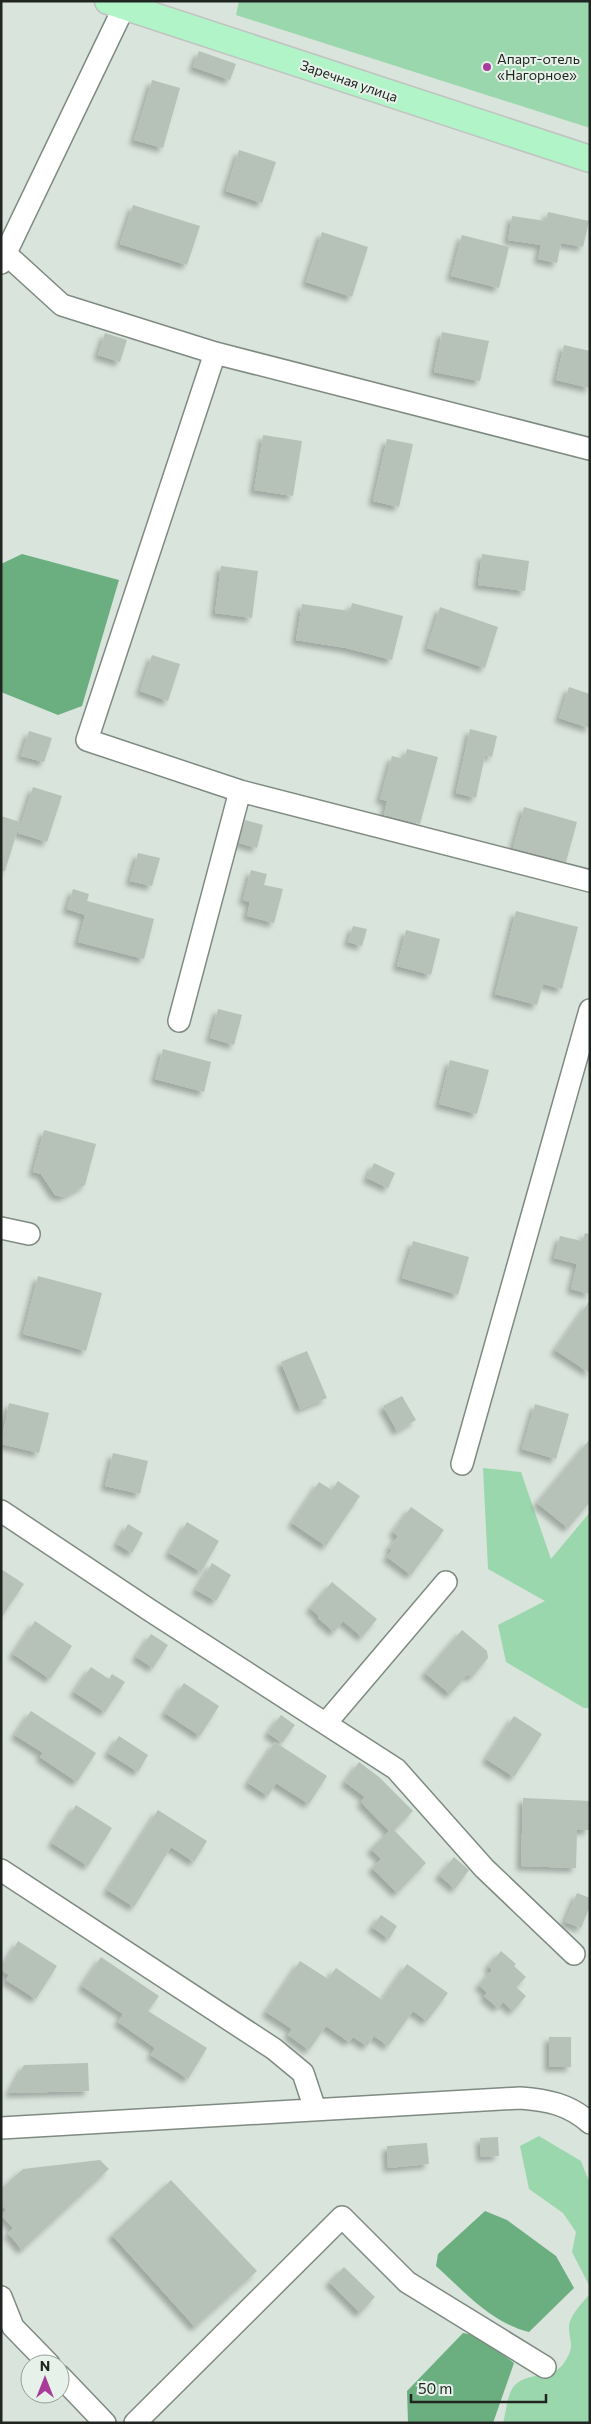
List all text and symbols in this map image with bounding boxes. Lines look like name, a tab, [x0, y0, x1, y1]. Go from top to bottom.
place label: Апарт-отель «Нагорное»	[497, 50, 580, 83]
street label: Заречная улица	[298, 56, 400, 105]
marker: Апарт-отель «Нагорное»	[481, 61, 493, 73]
north arrow	[20, 2354, 70, 2404]
text: N	[40, 2357, 50, 2374]
scale bar	[411, 2372, 546, 2404]
text: 50 m	[418, 2379, 452, 2397]

